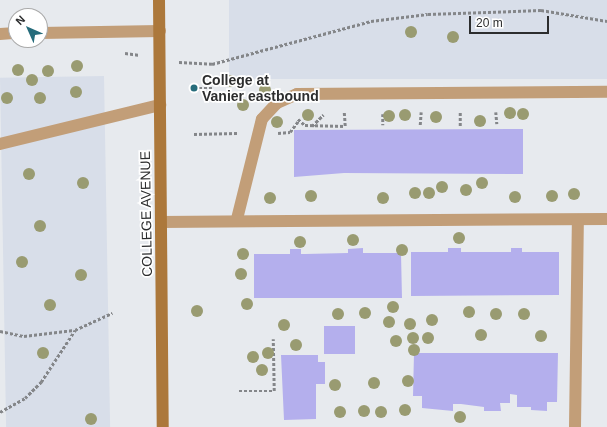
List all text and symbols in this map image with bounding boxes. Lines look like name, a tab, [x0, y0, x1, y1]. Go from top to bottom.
north arrow	[8, 8, 48, 48]
scale bar	[471, 8, 551, 34]
text: N	[13, 13, 27, 27]
text: 20 m	[476, 16, 503, 30]
place label: College at Vanier eastbound	[202, 72, 319, 104]
marker: College at Vanier eastbound	[189, 83, 199, 93]
street label: COLLEGE AVENUE	[136, 151, 156, 277]

